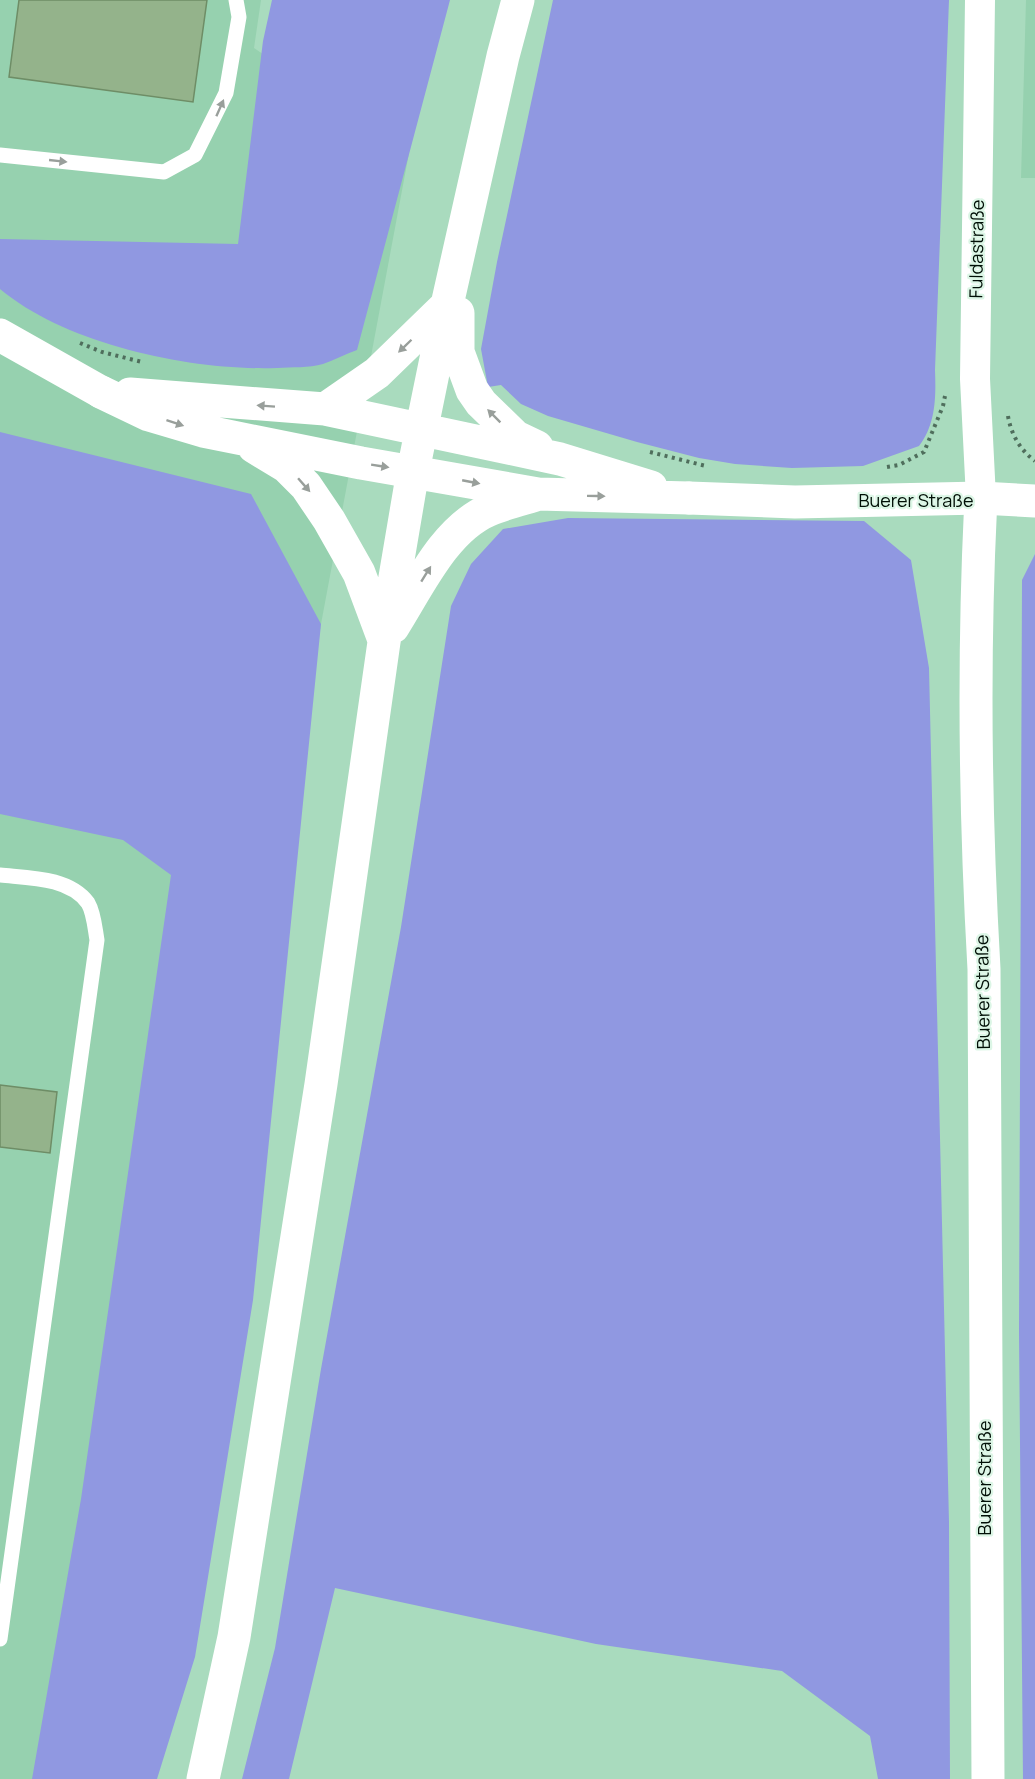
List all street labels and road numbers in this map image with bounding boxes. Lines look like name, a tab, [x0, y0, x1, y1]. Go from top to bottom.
street label: Fuldastraße	[963, 199, 989, 299]
street label: Buerer Straße	[859, 488, 973, 512]
street label: Buerer Straße	[969, 934, 995, 1050]
street label: Buerer Straße	[972, 1421, 996, 1535]

